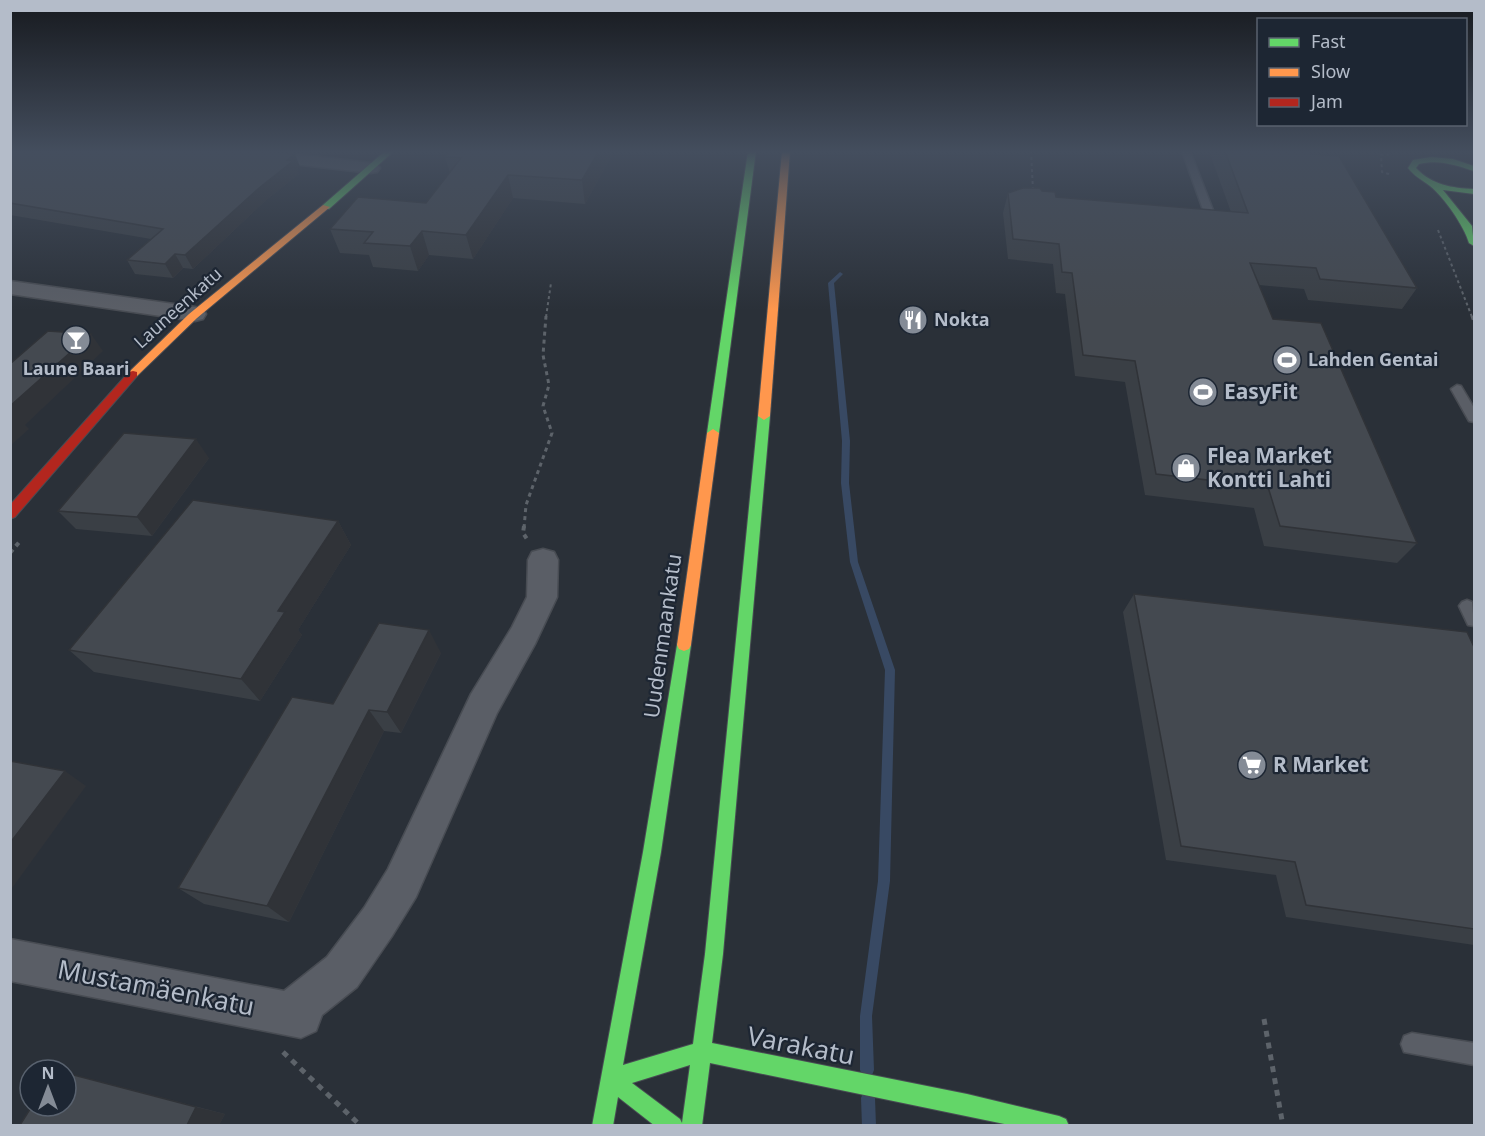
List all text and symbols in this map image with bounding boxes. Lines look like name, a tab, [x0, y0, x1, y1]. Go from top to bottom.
legend	[1257, 18, 1467, 126]
text: Fast	[1311, 29, 1346, 53]
text: Slow	[1311, 59, 1350, 83]
text: Jam	[1309, 89, 1343, 113]
street label: Launeenkatu	[128, 261, 226, 353]
restaurant icon: Nokta	[897, 304, 929, 336]
place label: Nokta	[934, 307, 990, 331]
bar icon: Laune Baari	[60, 324, 92, 356]
sports icon: Lahden Gentai	[1271, 344, 1303, 376]
place label: Lahden Gentai	[1308, 347, 1439, 371]
place label: Laune Baari	[23, 356, 129, 380]
sports icon: EasyFit	[1187, 376, 1219, 408]
place label: EasyFit	[1224, 377, 1298, 405]
place label: Flea Market Kontti Lahti	[1207, 441, 1332, 493]
shop icon: Flea Market Kontti Lahti	[1170, 452, 1202, 484]
street label: Uudenmaankatu	[637, 552, 687, 720]
supermarket icon: R Market	[1236, 749, 1268, 781]
place label: R Market	[1273, 750, 1369, 778]
street label: Mustamäenkatu	[55, 950, 258, 1024]
street label: Varakatu	[745, 1017, 858, 1073]
north arrow	[18, 1058, 78, 1118]
text: N	[41, 1062, 55, 1084]

